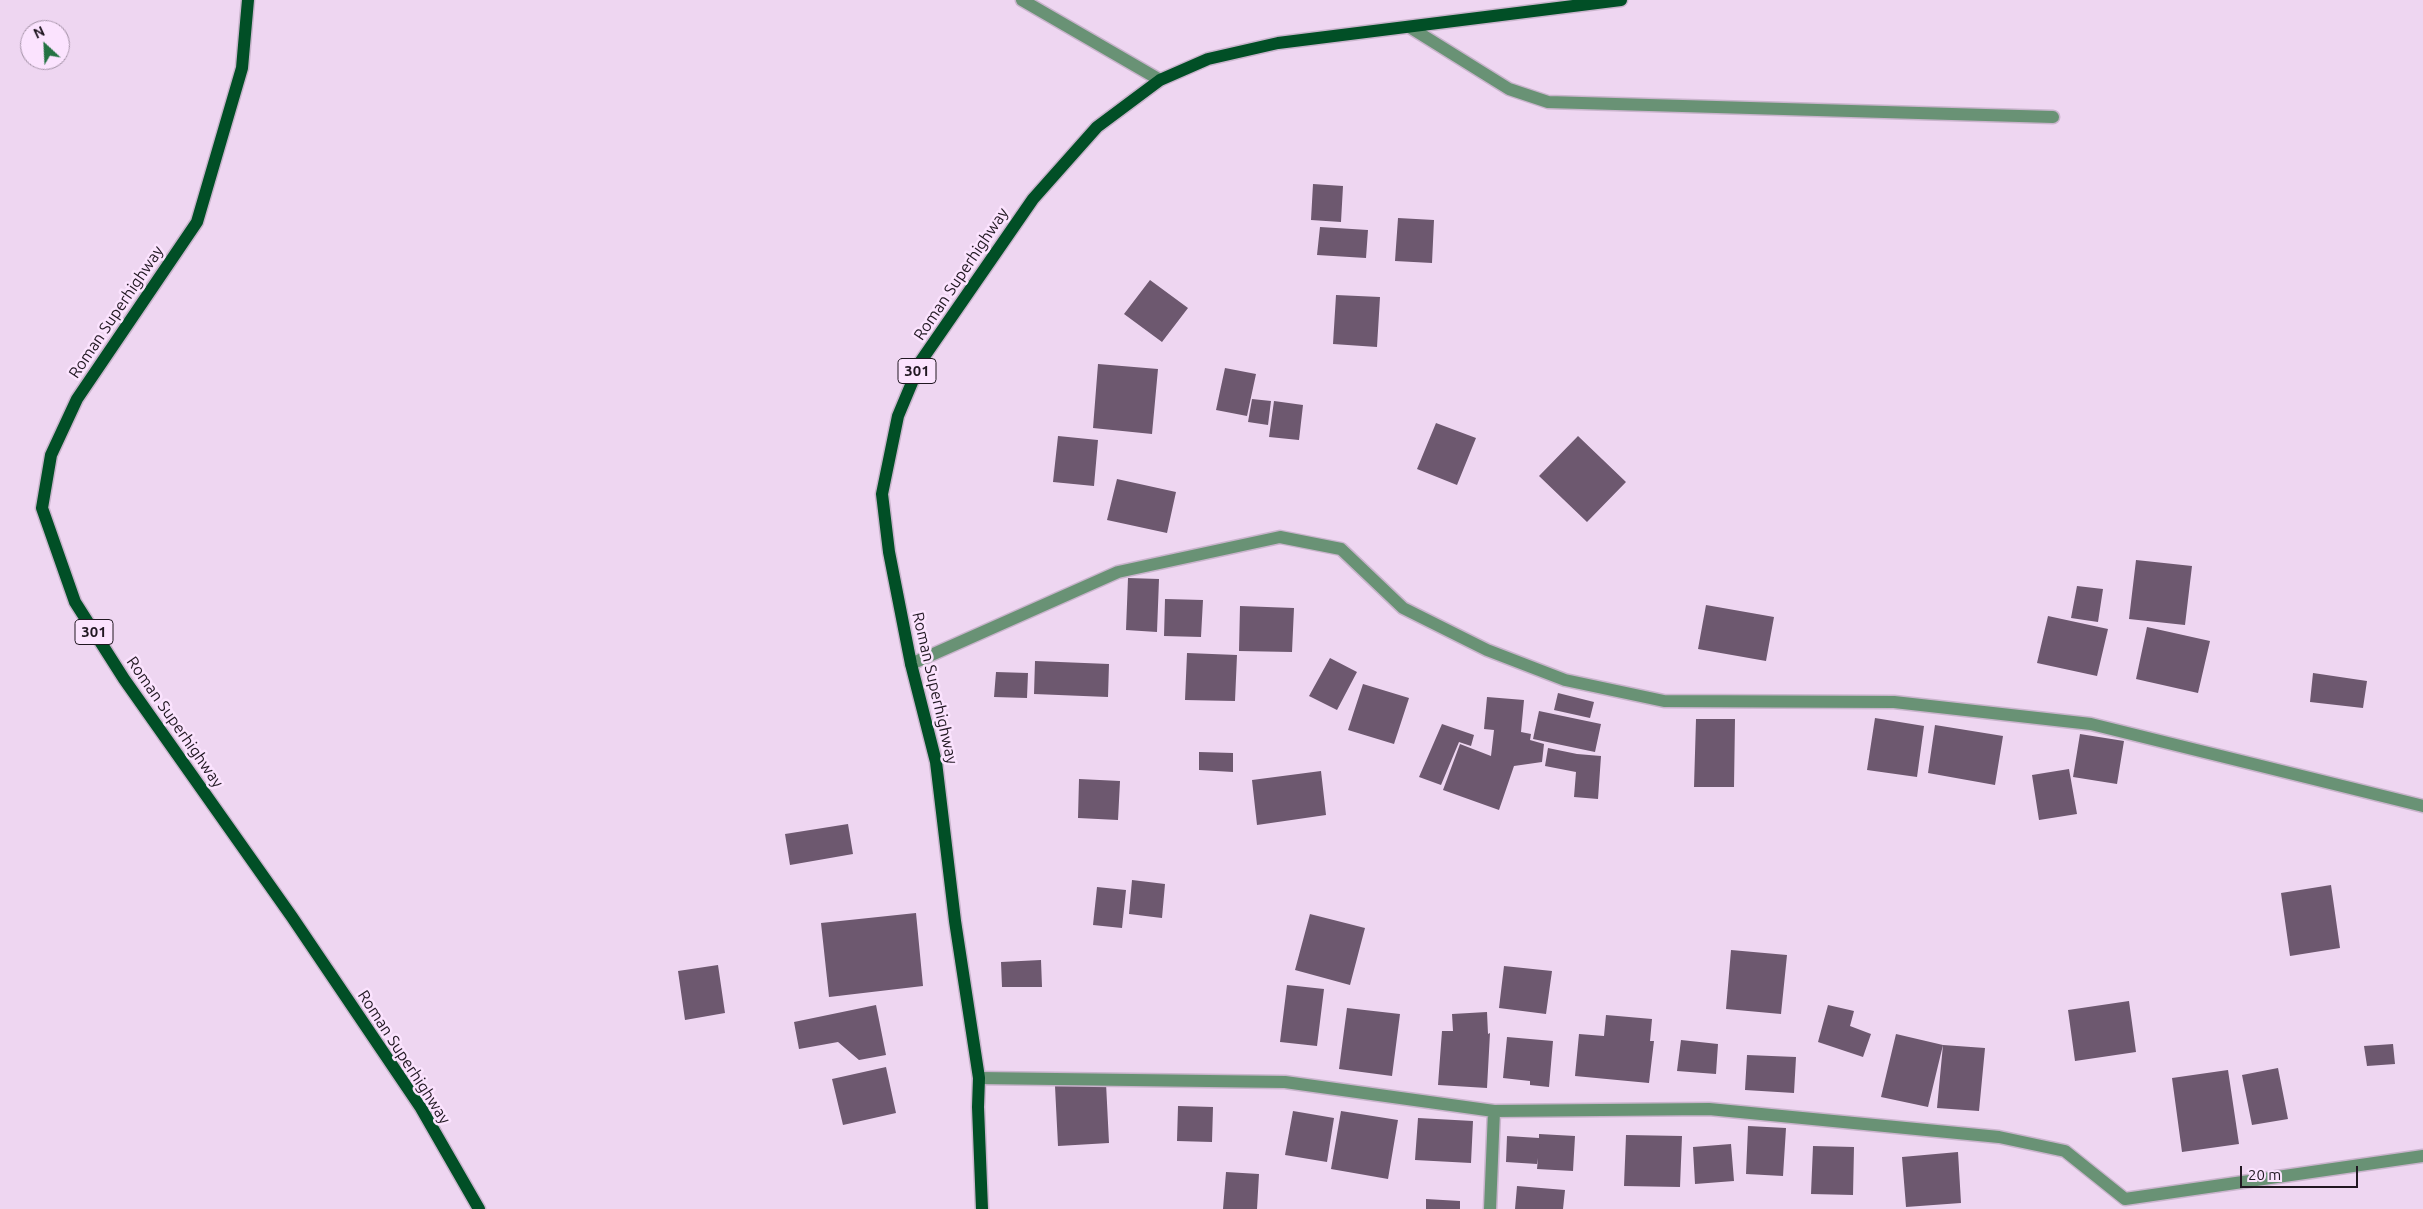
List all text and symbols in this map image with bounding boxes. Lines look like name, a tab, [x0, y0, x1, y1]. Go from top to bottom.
north arrow	[20, 20, 70, 70]
text: N	[31, 23, 47, 42]
street label: Roman Superhighway	[910, 204, 1012, 344]
street label: Roman Superhighway	[65, 242, 167, 382]
road number: 301	[898, 358, 936, 384]
street label: Roman Superhighway	[908, 610, 962, 766]
road number: 301	[75, 620, 113, 644]
street label: Roman Superhighway	[123, 653, 227, 791]
street label: Roman Superhighway	[354, 987, 454, 1127]
scale bar	[2243, 1156, 2360, 1188]
text: 20 m	[2248, 1166, 2281, 1183]

